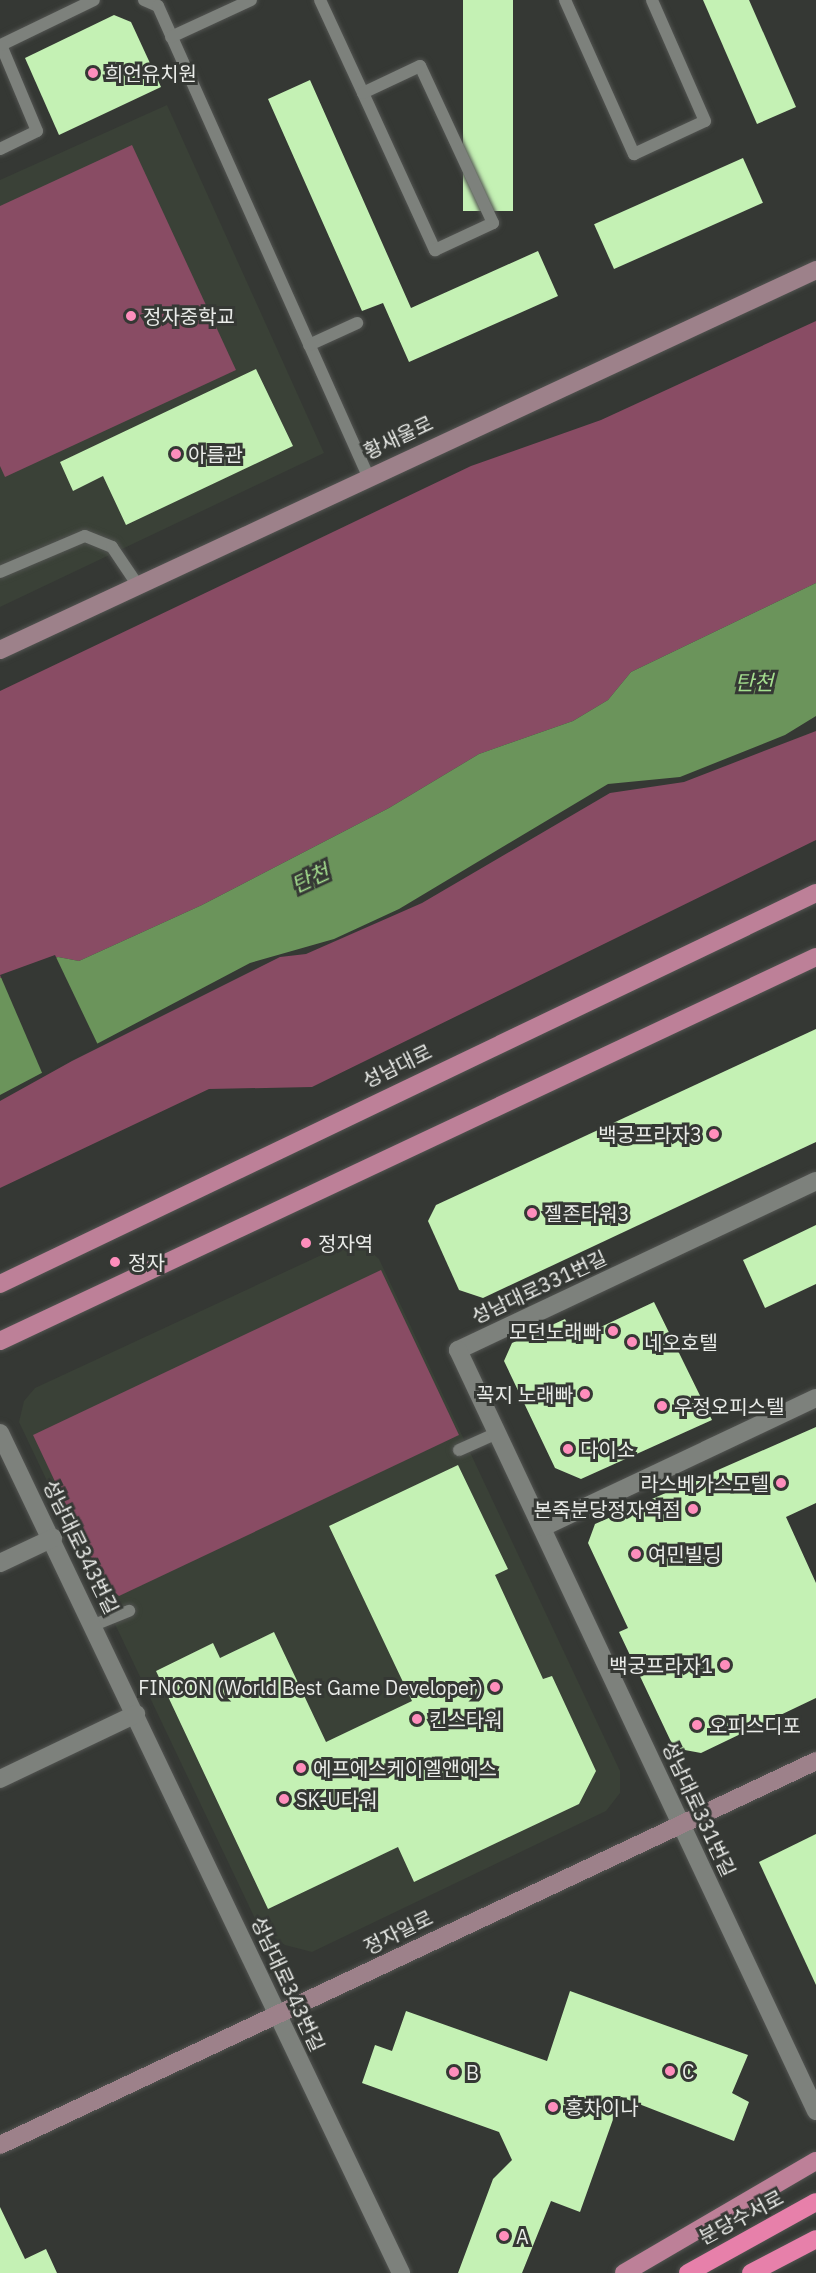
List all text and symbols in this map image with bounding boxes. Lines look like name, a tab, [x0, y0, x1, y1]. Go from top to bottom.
place label: 희언유치원	[105, 61, 197, 85]
marker: 희언유치원	[86, 66, 100, 80]
place label: 정자중학교	[143, 304, 235, 328]
marker: 정자중학교	[124, 309, 138, 323]
street label: 황새울로	[360, 411, 436, 463]
place label: 아름관	[188, 442, 243, 466]
marker: 아름관	[169, 447, 183, 461]
water label: 탄천	[735, 669, 773, 695]
water label: 탄천	[287, 858, 333, 898]
street label: 성남대로	[359, 1039, 435, 1093]
place label: 백궁프라자3	[598, 1122, 702, 1146]
marker: 백궁프라자3	[707, 1127, 721, 1141]
place label: 젤존타워3	[544, 1201, 630, 1225]
marker: 젤존타워3	[525, 1206, 539, 1220]
place label: 정자역	[318, 1231, 373, 1255]
marker: 정자역	[299, 1236, 313, 1250]
street label: 성남대로331번길	[468, 1245, 610, 1329]
place label: 정자	[128, 1250, 165, 1274]
marker: 정자	[106, 1253, 124, 1271]
place label: 모던노래빠	[509, 1319, 601, 1343]
marker: 모던노래빠	[606, 1324, 620, 1338]
place label: 네오호텔	[644, 1330, 718, 1354]
marker: 네오호텔	[625, 1335, 639, 1349]
place label: 꼭지 노래빠	[476, 1382, 573, 1406]
marker: 꼭지 노래빠	[578, 1387, 592, 1401]
place label: 우정오피스텔	[674, 1394, 784, 1418]
marker: 우정오피스텔	[655, 1399, 669, 1413]
place label: 다이소	[580, 1437, 635, 1461]
marker: 다이소	[561, 1442, 575, 1456]
place label: 라스베가스모텔	[640, 1471, 769, 1495]
street label: 성남대로343번길	[38, 1476, 124, 1618]
marker: 라스베가스모텔	[774, 1476, 788, 1490]
place label: 본죽분당정자역점	[534, 1497, 681, 1521]
marker: 본죽분당정자역점	[686, 1502, 700, 1516]
place label: 여민빌딩	[648, 1542, 722, 1566]
marker: 여민빌딩	[629, 1547, 643, 1561]
place label: 백궁프라자1	[609, 1653, 713, 1677]
marker: 백궁프라자1	[718, 1658, 732, 1672]
place label: FINCON (World Best Game Developer)	[138, 1675, 483, 1699]
marker: FINCON (World Best Game Developer)	[488, 1680, 502, 1694]
place label: 킨스타워	[429, 1707, 503, 1731]
marker: 킨스타워	[410, 1712, 424, 1726]
place label: 오피스디포	[709, 1713, 801, 1737]
marker: 오피스디포	[690, 1718, 704, 1732]
street label: 성남대로331번길	[657, 1738, 741, 1880]
place label: 에프에스케이엘앤에스	[313, 1756, 497, 1780]
marker: 에프에스케이엘앤에스	[294, 1761, 308, 1775]
place label: SK-U타워	[296, 1787, 378, 1811]
marker: SK-U타워	[277, 1792, 291, 1806]
street label: 정자일로	[360, 1905, 436, 1959]
street label: 성남대로343번길	[246, 1913, 330, 2055]
place label: C	[682, 2059, 694, 2083]
place label: B	[466, 2060, 479, 2084]
marker: C	[663, 2064, 677, 2078]
marker: B	[447, 2065, 461, 2079]
place label: 홍차이나	[565, 2095, 639, 2119]
marker: 홍차이나	[546, 2100, 560, 2114]
street label: 분당수서로	[695, 2185, 787, 2249]
place label: A	[516, 2224, 529, 2248]
marker: A	[497, 2229, 511, 2243]

